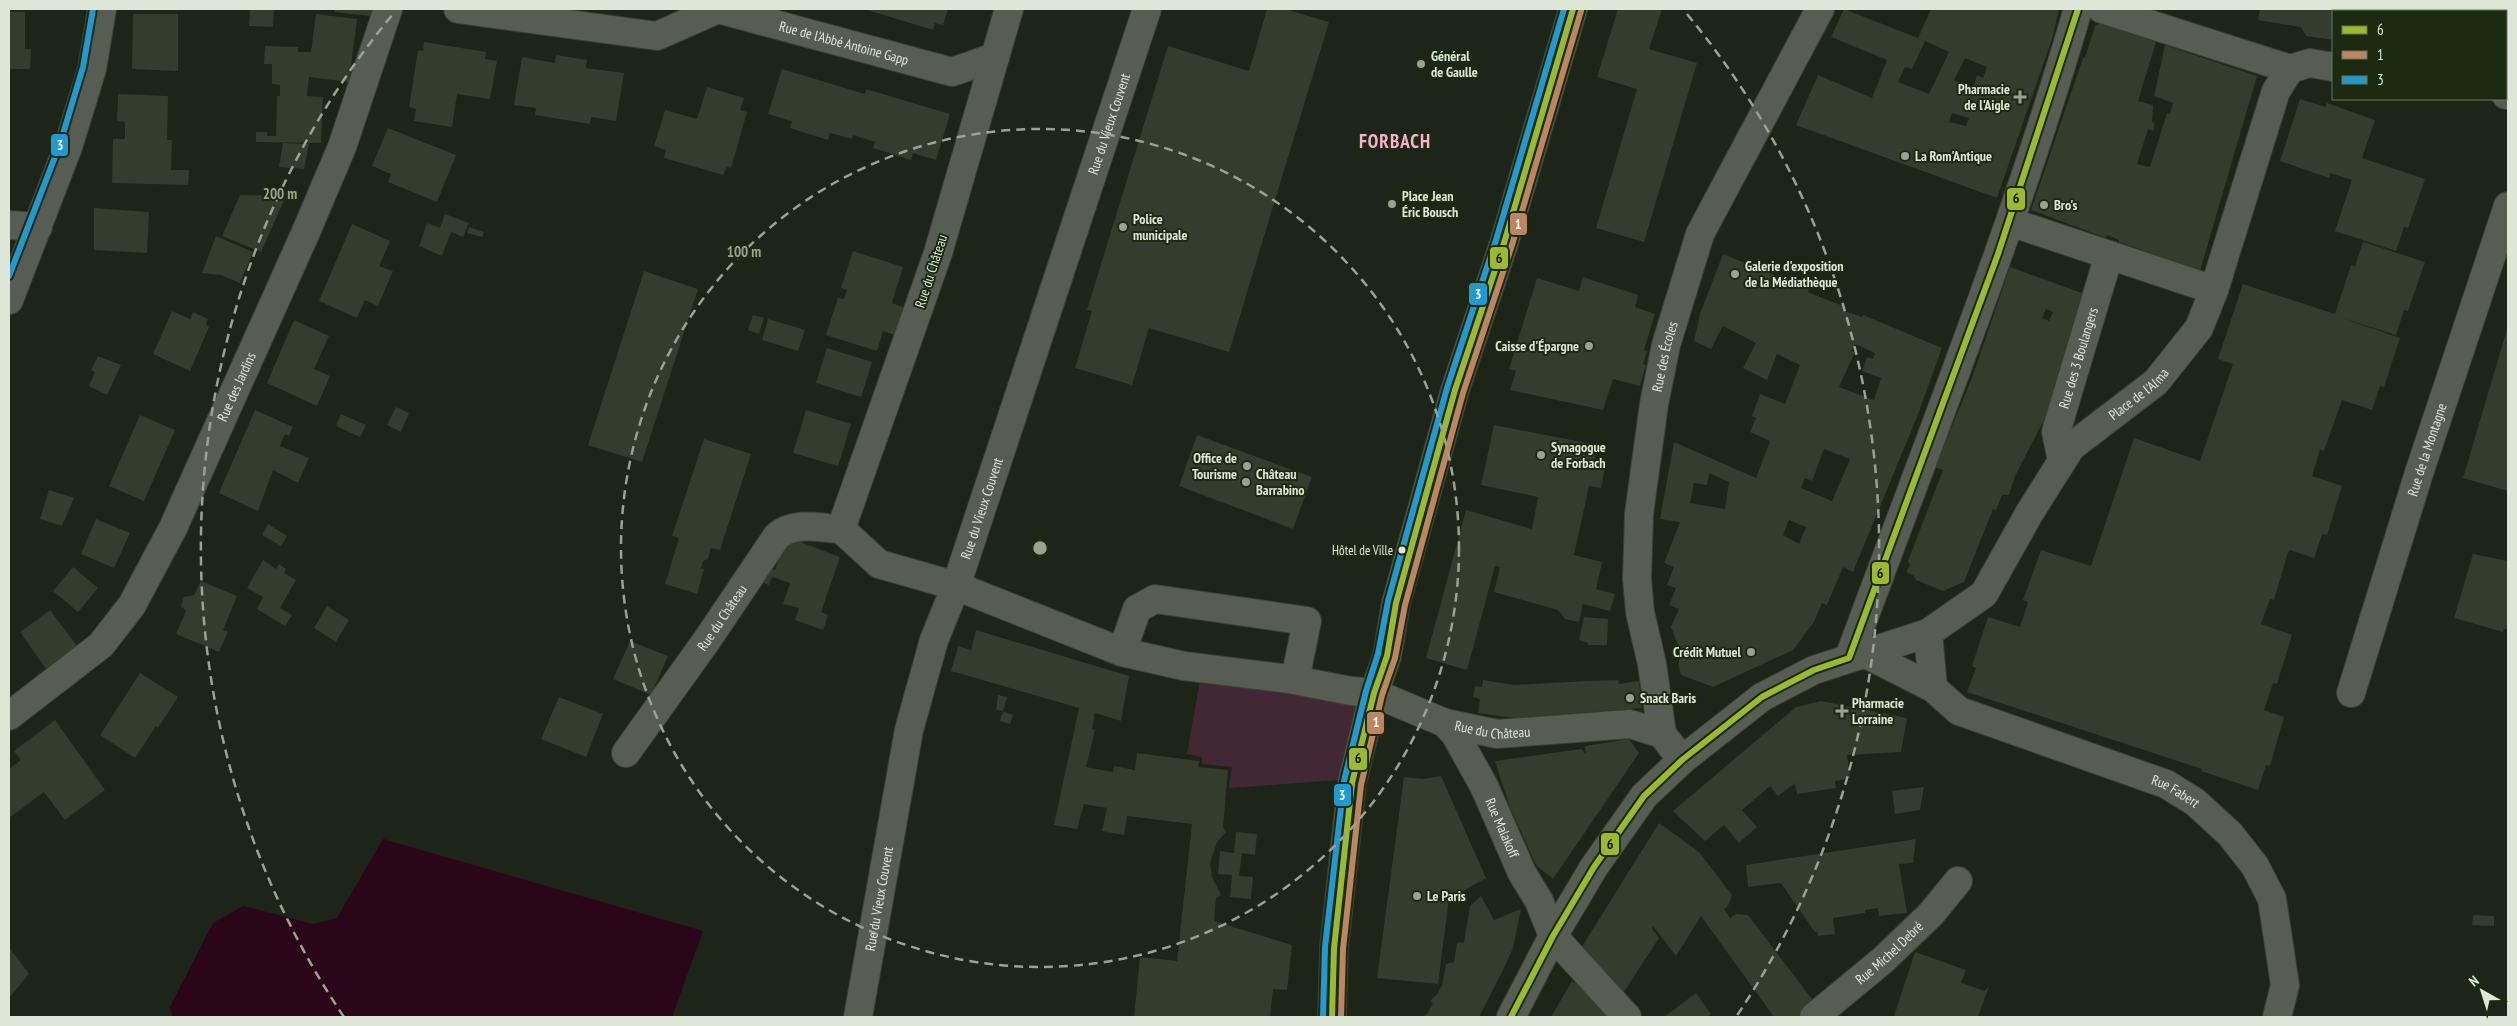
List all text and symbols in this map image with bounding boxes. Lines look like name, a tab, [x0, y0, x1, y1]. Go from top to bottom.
legend	[2332, 10, 2507, 100]
street label: Rue de l'Abbé Antoine Gapp	[777, 17, 911, 69]
text: 6	[2377, 20, 2384, 39]
text: 1	[2377, 45, 2384, 64]
place label: Général de Gaulle	[1431, 47, 1478, 81]
marker: Général de Gaulle	[1415, 58, 1427, 70]
text: 3	[2377, 70, 2384, 89]
street label: Rue du Vieux Couvent	[1084, 71, 1134, 177]
place label: Pharmacie de l'Aigle	[1958, 80, 2010, 114]
marker: Pharmacie de l'Aigle	[2014, 91, 2026, 103]
district label: FORBACH	[1359, 129, 1431, 153]
line badge: 3	[50, 133, 69, 157]
text: 3	[57, 136, 63, 154]
place label: La Rom'Antique	[1915, 147, 1992, 165]
marker: La Rom'Antique	[1899, 150, 1911, 162]
text: 200 m	[263, 184, 297, 203]
place label: Place Jean Éric Bousch	[1402, 187, 1458, 221]
line badge: 6	[2006, 187, 2026, 211]
text: 6	[2013, 189, 2020, 207]
place label: Bro's	[2054, 196, 2077, 214]
marker: Place Jean Éric Bousch	[1386, 198, 1398, 210]
marker: Bro's	[2038, 199, 2050, 211]
place label: Police municipale	[1133, 210, 1187, 244]
line badge: 1	[1509, 212, 1528, 236]
text: 1	[1515, 215, 1521, 233]
marker: Police municipale	[1117, 221, 1129, 233]
street label: Rue du Château	[911, 232, 951, 310]
text: 100 m	[727, 242, 761, 261]
line badge: 6	[1489, 246, 1509, 270]
text: 6	[1496, 249, 1503, 267]
place label: Galerie d'exposition de la Médiathèque	[1745, 257, 1844, 291]
marker: Galerie d'exposition de la Médiathèque	[1729, 268, 1741, 280]
line badge: 3	[1468, 282, 1488, 306]
text: 3	[1475, 285, 1481, 303]
street label: Rue des 3 Boulangers	[2055, 305, 2102, 411]
street label: Rue des Écoles	[1648, 319, 1682, 393]
place label: Caisse d'Épargne	[1495, 337, 1579, 355]
marker: Caisse d'Épargne	[1583, 340, 1595, 352]
street label: Rue des Jardins	[213, 349, 260, 424]
street label: Place de l'Alma	[2105, 364, 2173, 424]
street label: Rue de la Montagne	[2403, 401, 2451, 498]
place label: Synagogue de Forbach	[1551, 438, 1606, 472]
place label: Office de Tourisme	[1192, 449, 1237, 483]
marker: Synagogue de Forbach	[1535, 449, 1547, 461]
street label: Rue du Vieux Couvent	[957, 455, 1007, 561]
marker: Office de Tourisme	[1241, 460, 1253, 472]
place label: Château Barrabino	[1256, 465, 1305, 499]
marker: Château Barrabino	[1240, 476, 1252, 488]
centre of rings	[1031, 539, 1049, 557]
place label: Hôtel de Ville	[1332, 542, 1393, 559]
marker: Hôtel de Ville	[1397, 545, 1407, 555]
line badge: 6	[1871, 561, 1890, 585]
text: 6	[1877, 564, 1884, 582]
street label: Rue du Château	[693, 581, 751, 654]
place label: Crédit Mutuel	[1673, 643, 1742, 661]
marker: Crédit Mutuel	[1745, 646, 1757, 658]
place label: Snack Baris	[1640, 689, 1696, 707]
marker: Snack Baris	[1624, 692, 1636, 704]
place label: Pharmacie Lorraine	[1852, 694, 1904, 728]
marker: Pharmacie Lorraine	[1836, 705, 1848, 717]
line badge: 1	[1366, 711, 1385, 735]
text: 1	[1373, 713, 1379, 731]
street label: Rue du Château	[1453, 716, 1531, 743]
line badge: 6	[1348, 747, 1368, 771]
text: 6	[1355, 749, 1362, 767]
street label: Rue Fabert	[2149, 771, 2204, 811]
line badge: 3	[1333, 783, 1352, 807]
text: 3	[1339, 786, 1345, 804]
street label: Rue Malakoff	[1481, 795, 1523, 861]
line badge: 6	[1600, 832, 1620, 856]
text: 6	[1607, 835, 1614, 853]
street label: Rue du Vieux Couvent	[861, 845, 897, 952]
place label: Le Paris	[1427, 887, 1466, 905]
marker: Le Paris	[1411, 890, 1423, 902]
street label: Rue Michel Debré	[1852, 917, 1927, 988]
north arrow	[2457, 966, 2507, 1016]
text: N	[2465, 972, 2482, 990]

